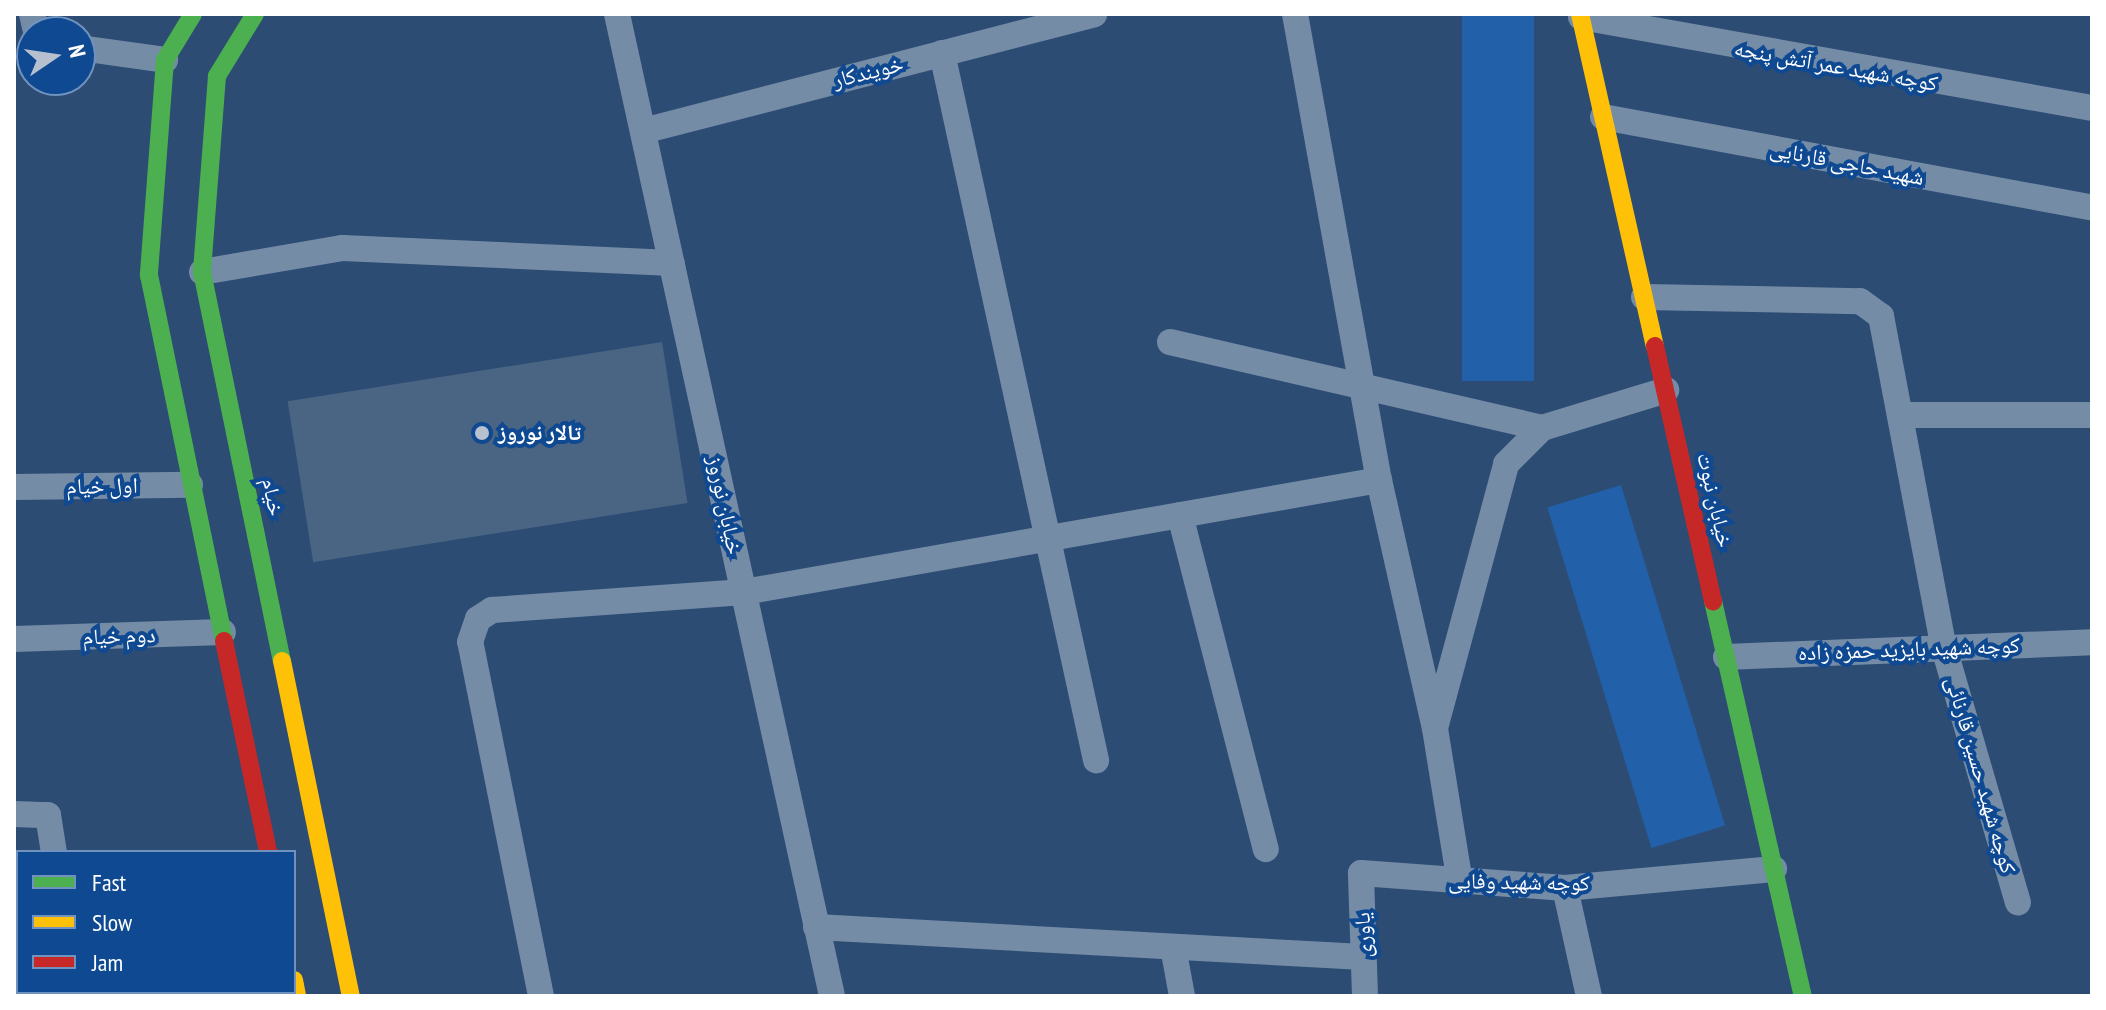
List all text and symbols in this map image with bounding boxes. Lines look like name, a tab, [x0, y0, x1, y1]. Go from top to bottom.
north arrow	[16, 16, 96, 96]
street label: کوچه شهید عمر آتش پنجه	[1732, 35, 1940, 97]
text: N	[62, 42, 92, 60]
street label: خویندکار	[830, 50, 906, 94]
street label: شهید حاجی قارنایی	[1768, 135, 1926, 191]
place label: تالار نوروز	[498, 420, 581, 446]
marker: تالار نوروز	[473, 424, 491, 442]
street label: خیابان نبوت	[1691, 450, 1739, 550]
street label: خیابان نوروز	[702, 453, 748, 557]
street label: اول خیام	[66, 472, 138, 500]
street label: خیام	[256, 476, 290, 518]
street label: دوم خیام	[82, 622, 156, 650]
street label: کوچه شهید بایزید حمزه زاده	[1798, 632, 2020, 666]
street label: کوچه شهید حسین قارنائی	[1940, 673, 2022, 877]
legend	[16, 850, 296, 994]
text: Fast	[92, 867, 126, 898]
street label: کوچه شهید وفایی	[1448, 868, 1590, 896]
text: Slow	[92, 907, 132, 938]
street label: یاوری	[1349, 912, 1377, 958]
text: Jam	[92, 947, 123, 978]

